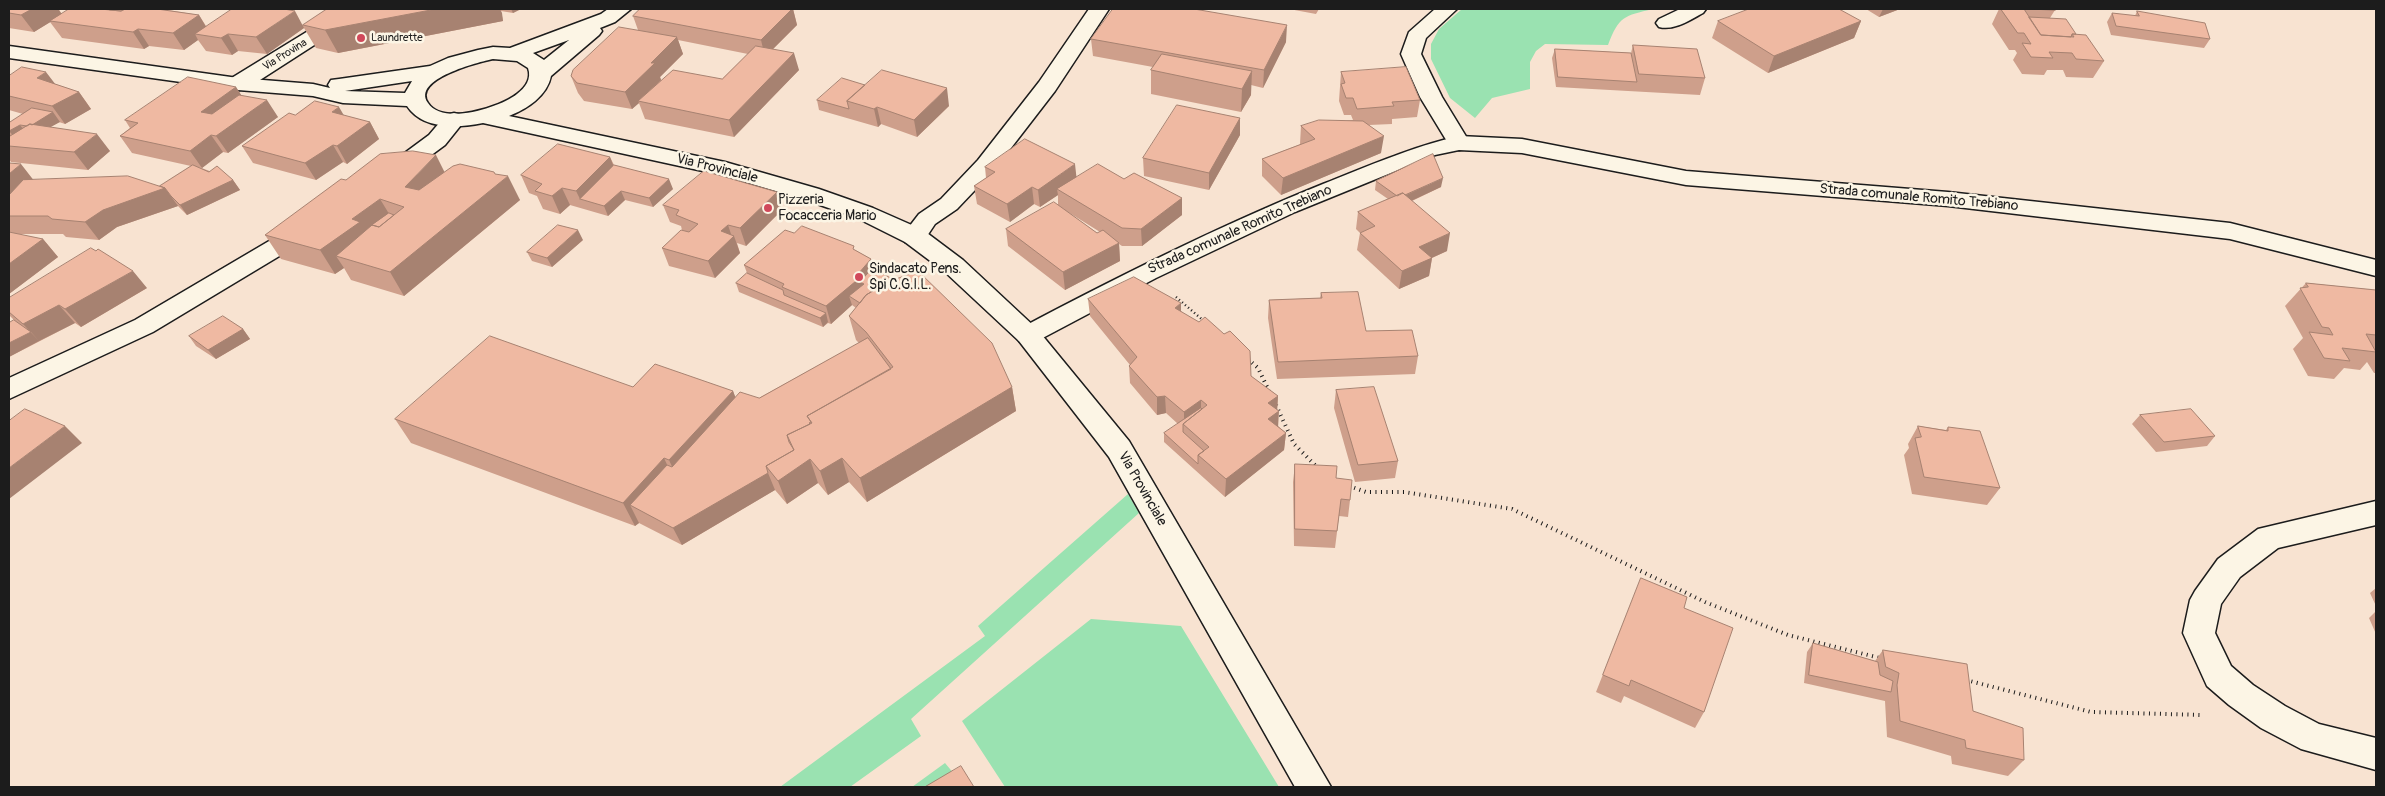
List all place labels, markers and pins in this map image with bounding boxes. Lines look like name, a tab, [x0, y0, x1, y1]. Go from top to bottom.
place label: Laundrette	[371, 31, 423, 45]
marker: Laundrette	[355, 32, 367, 44]
place label: Pizzeria Focacceria Mario	[778, 192, 877, 224]
marker: Pizzeria Focacceria Mario	[762, 202, 774, 214]
place label: Sindacato Pens. Spi C.G.I.L.	[869, 261, 962, 294]
marker: Sindacato Pens. Spi C.G.I.L.	[853, 271, 865, 283]

